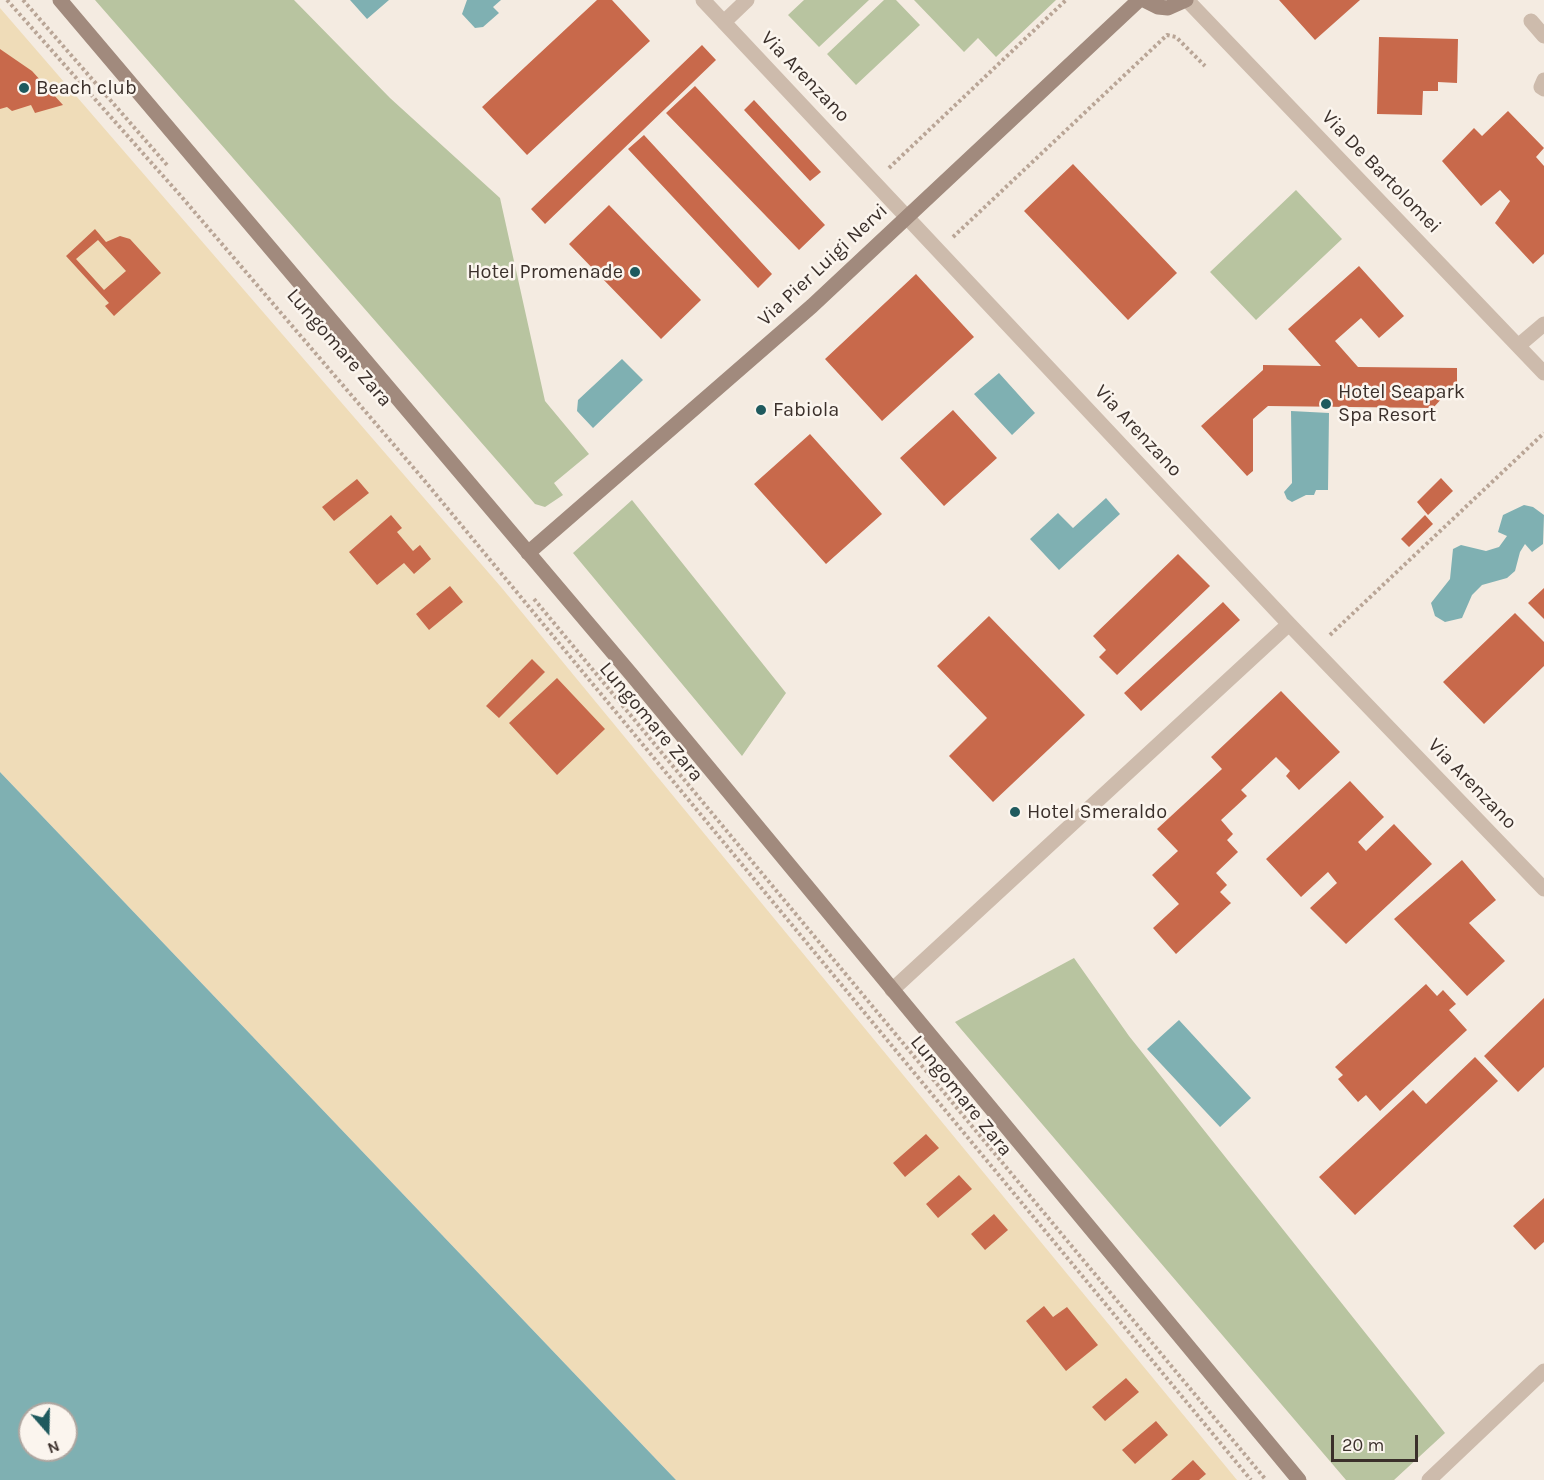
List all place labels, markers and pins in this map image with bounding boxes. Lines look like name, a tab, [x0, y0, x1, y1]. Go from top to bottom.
place label: Beach club	[36, 76, 137, 100]
marker: Beach club	[17, 81, 31, 95]
place label: Hotel Promenade	[467, 260, 623, 284]
marker: Hotel Promenade	[628, 265, 642, 279]
place label: Hotel Seapark Spa Resort	[1338, 380, 1465, 427]
marker: Hotel Seapark Spa Resort	[1319, 397, 1333, 411]
place label: Fabiola	[773, 398, 839, 422]
marker: Fabiola	[754, 403, 768, 417]
place label: Hotel Smeraldo	[1027, 800, 1167, 824]
marker: Hotel Smeraldo	[1008, 805, 1022, 819]

